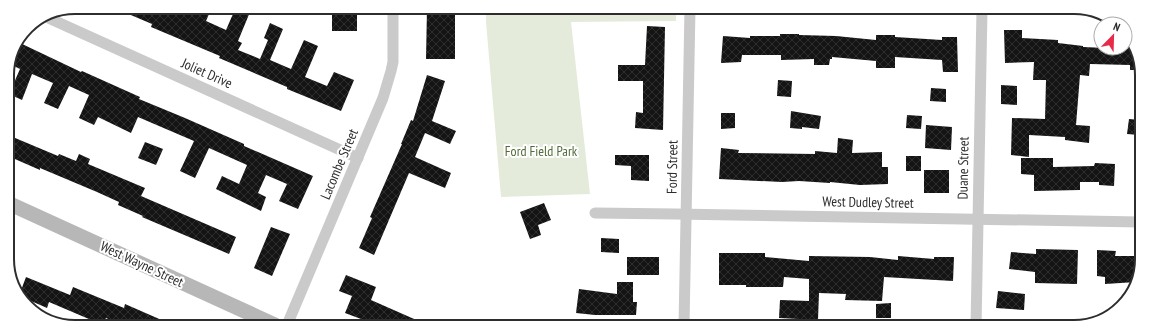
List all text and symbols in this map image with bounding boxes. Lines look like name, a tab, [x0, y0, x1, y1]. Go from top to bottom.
north arrow	[1093, 16, 1133, 56]
text: N	[1111, 19, 1122, 34]
street label: Joliet Drive	[178, 53, 235, 92]
street label: Lacombe Street	[316, 126, 362, 202]
street label: Duane Street	[953, 136, 973, 200]
street label: Ford Street	[663, 140, 681, 194]
park label: Ford Field Park	[505, 142, 578, 160]
street label: West Dudley Street	[822, 192, 914, 212]
street label: West Wayne Street	[98, 237, 187, 291]

